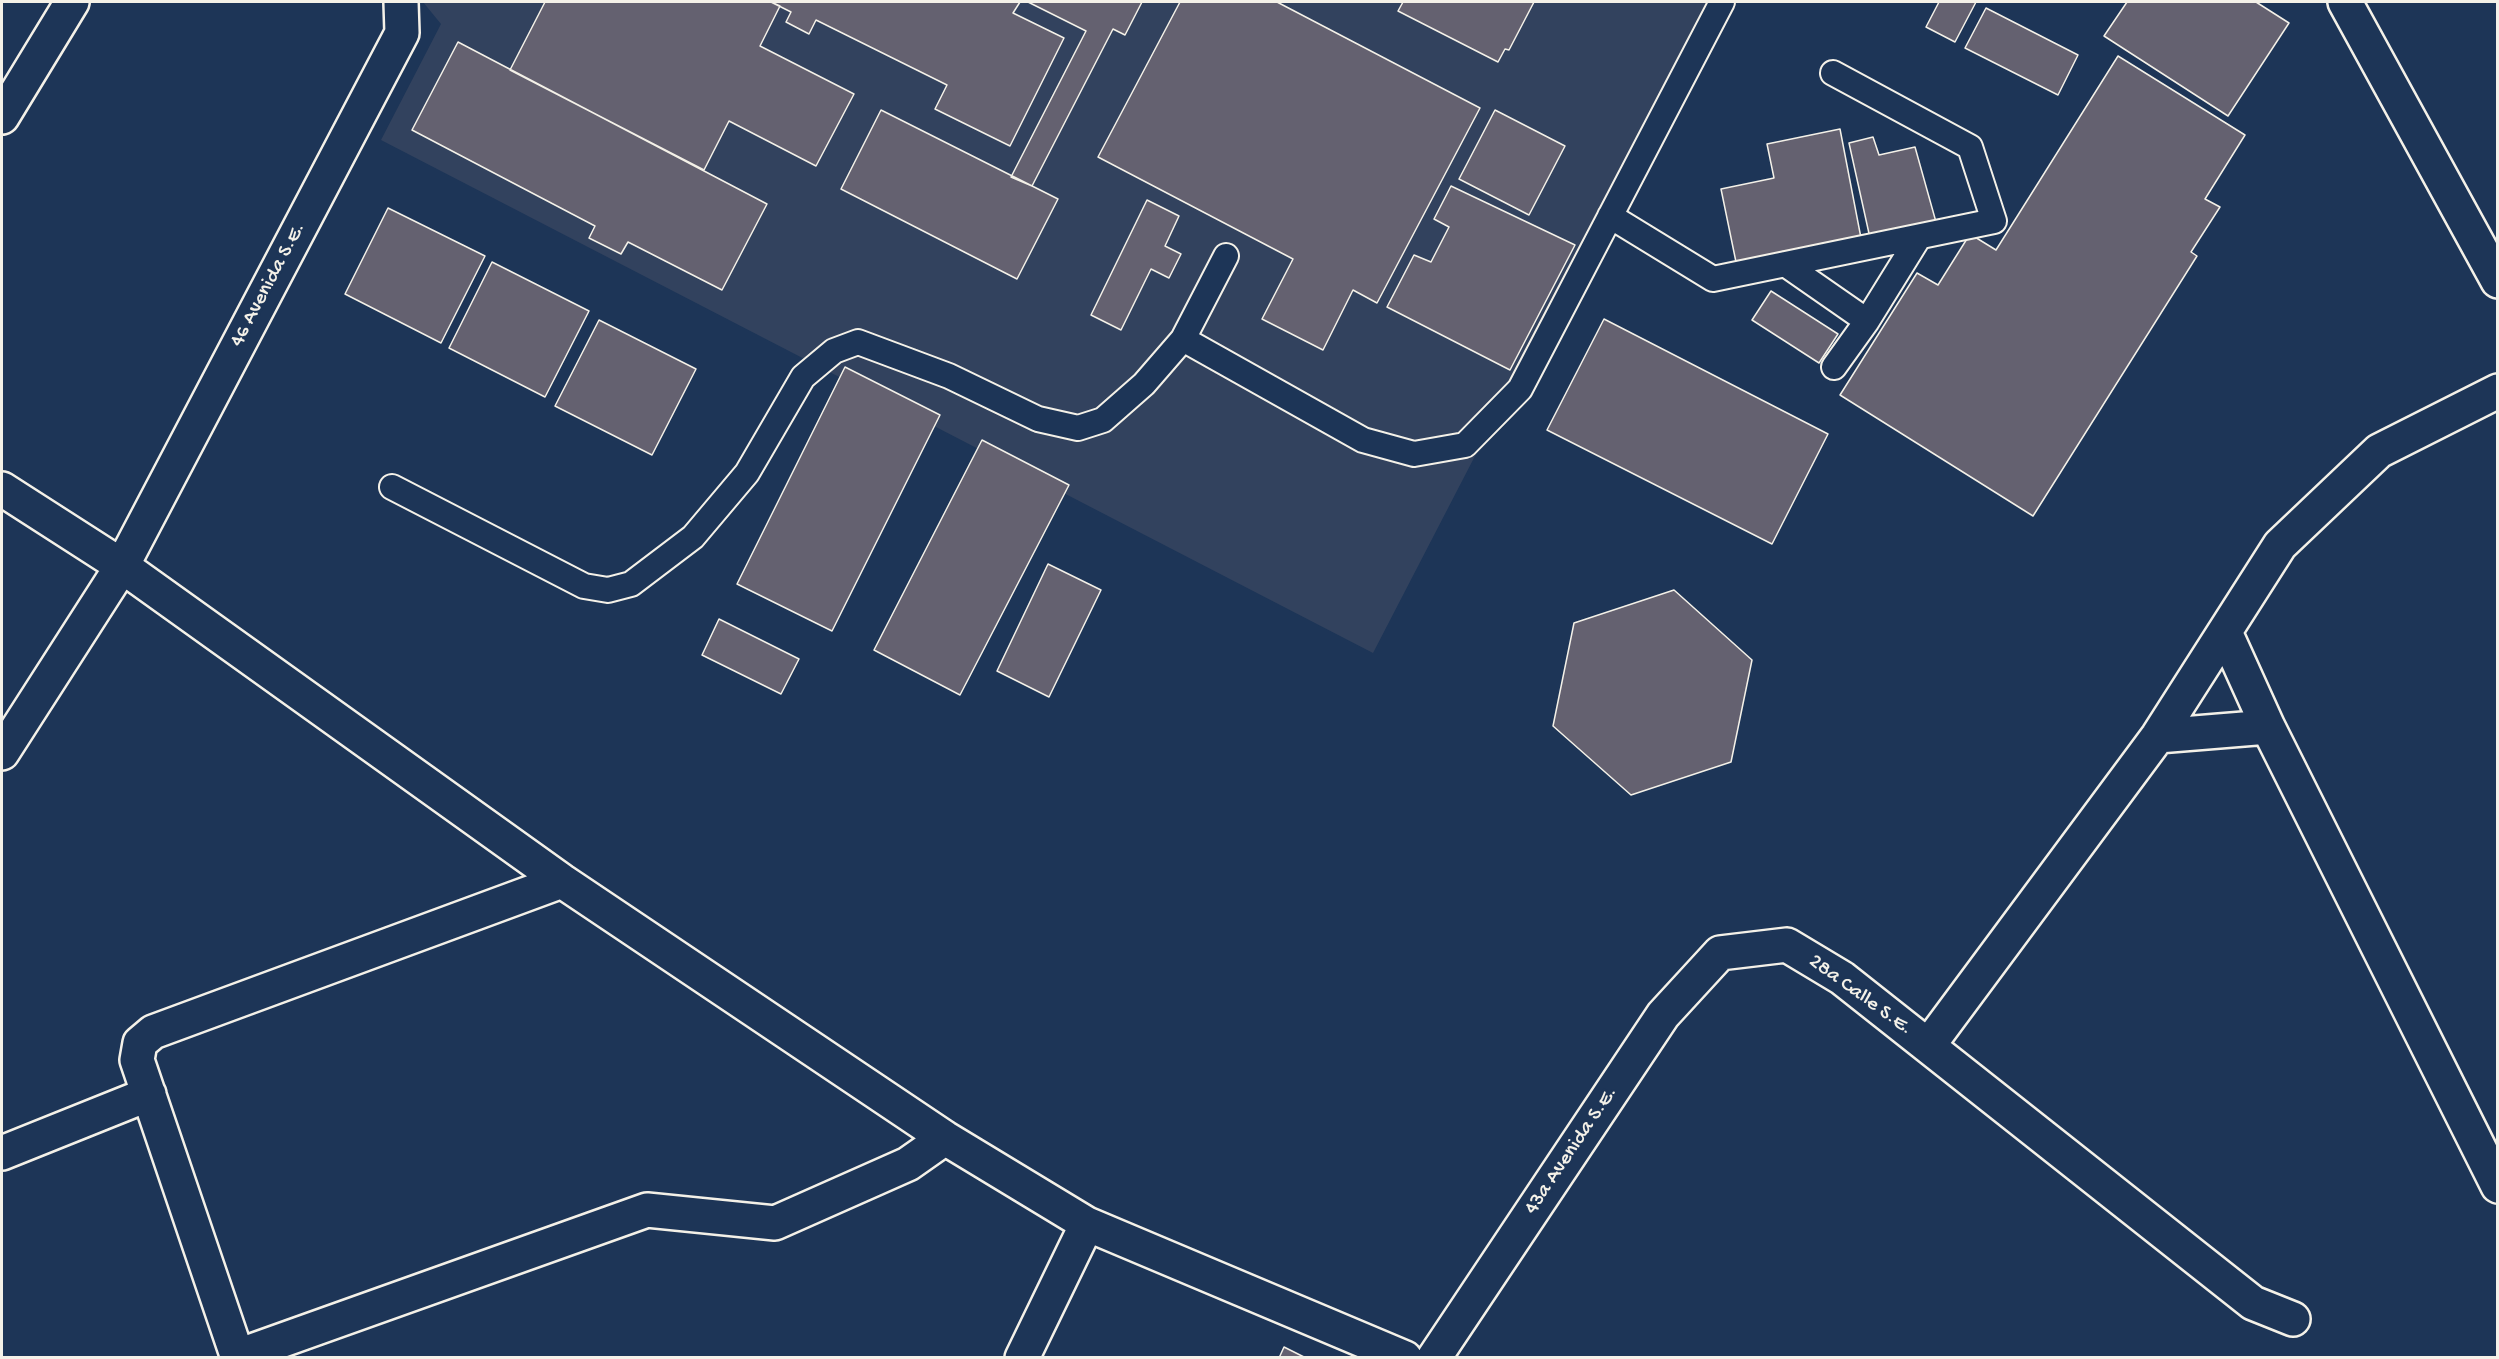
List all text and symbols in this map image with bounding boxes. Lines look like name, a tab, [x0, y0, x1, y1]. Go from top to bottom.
street label: 46 Avenida S.E.	[226, 218, 312, 352]
street label: 28a Calle S.E.	[1803, 950, 1917, 1042]
street label: 43a Avenida S.E.	[1520, 1082, 1624, 1220]

